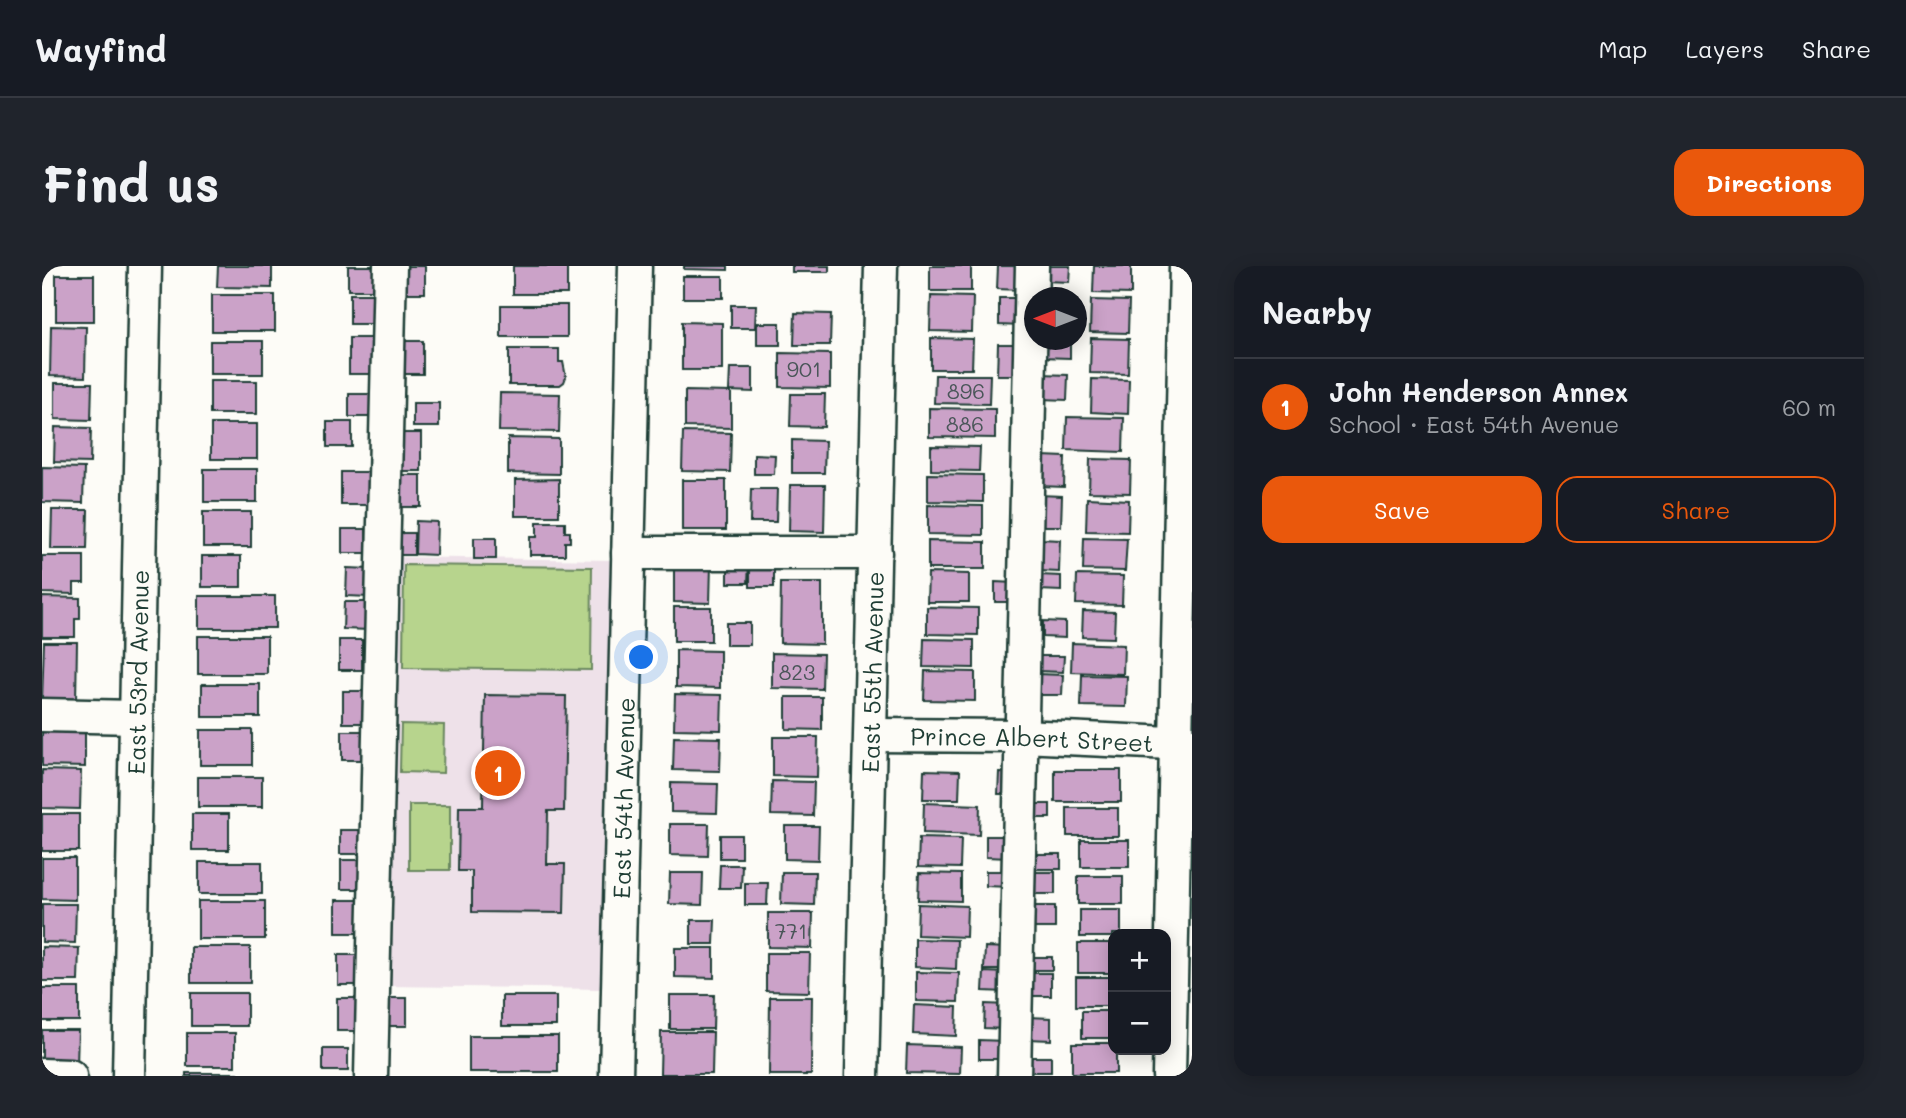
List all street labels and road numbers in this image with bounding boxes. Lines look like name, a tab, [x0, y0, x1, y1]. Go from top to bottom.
street label: East 53rd Avenue	[119, 569, 154, 775]
street label: East 55th Avenue	[854, 571, 889, 773]
street label: East 54th Avenue	[605, 697, 640, 899]
street label: Prince Albert Street	[910, 720, 1154, 758]

